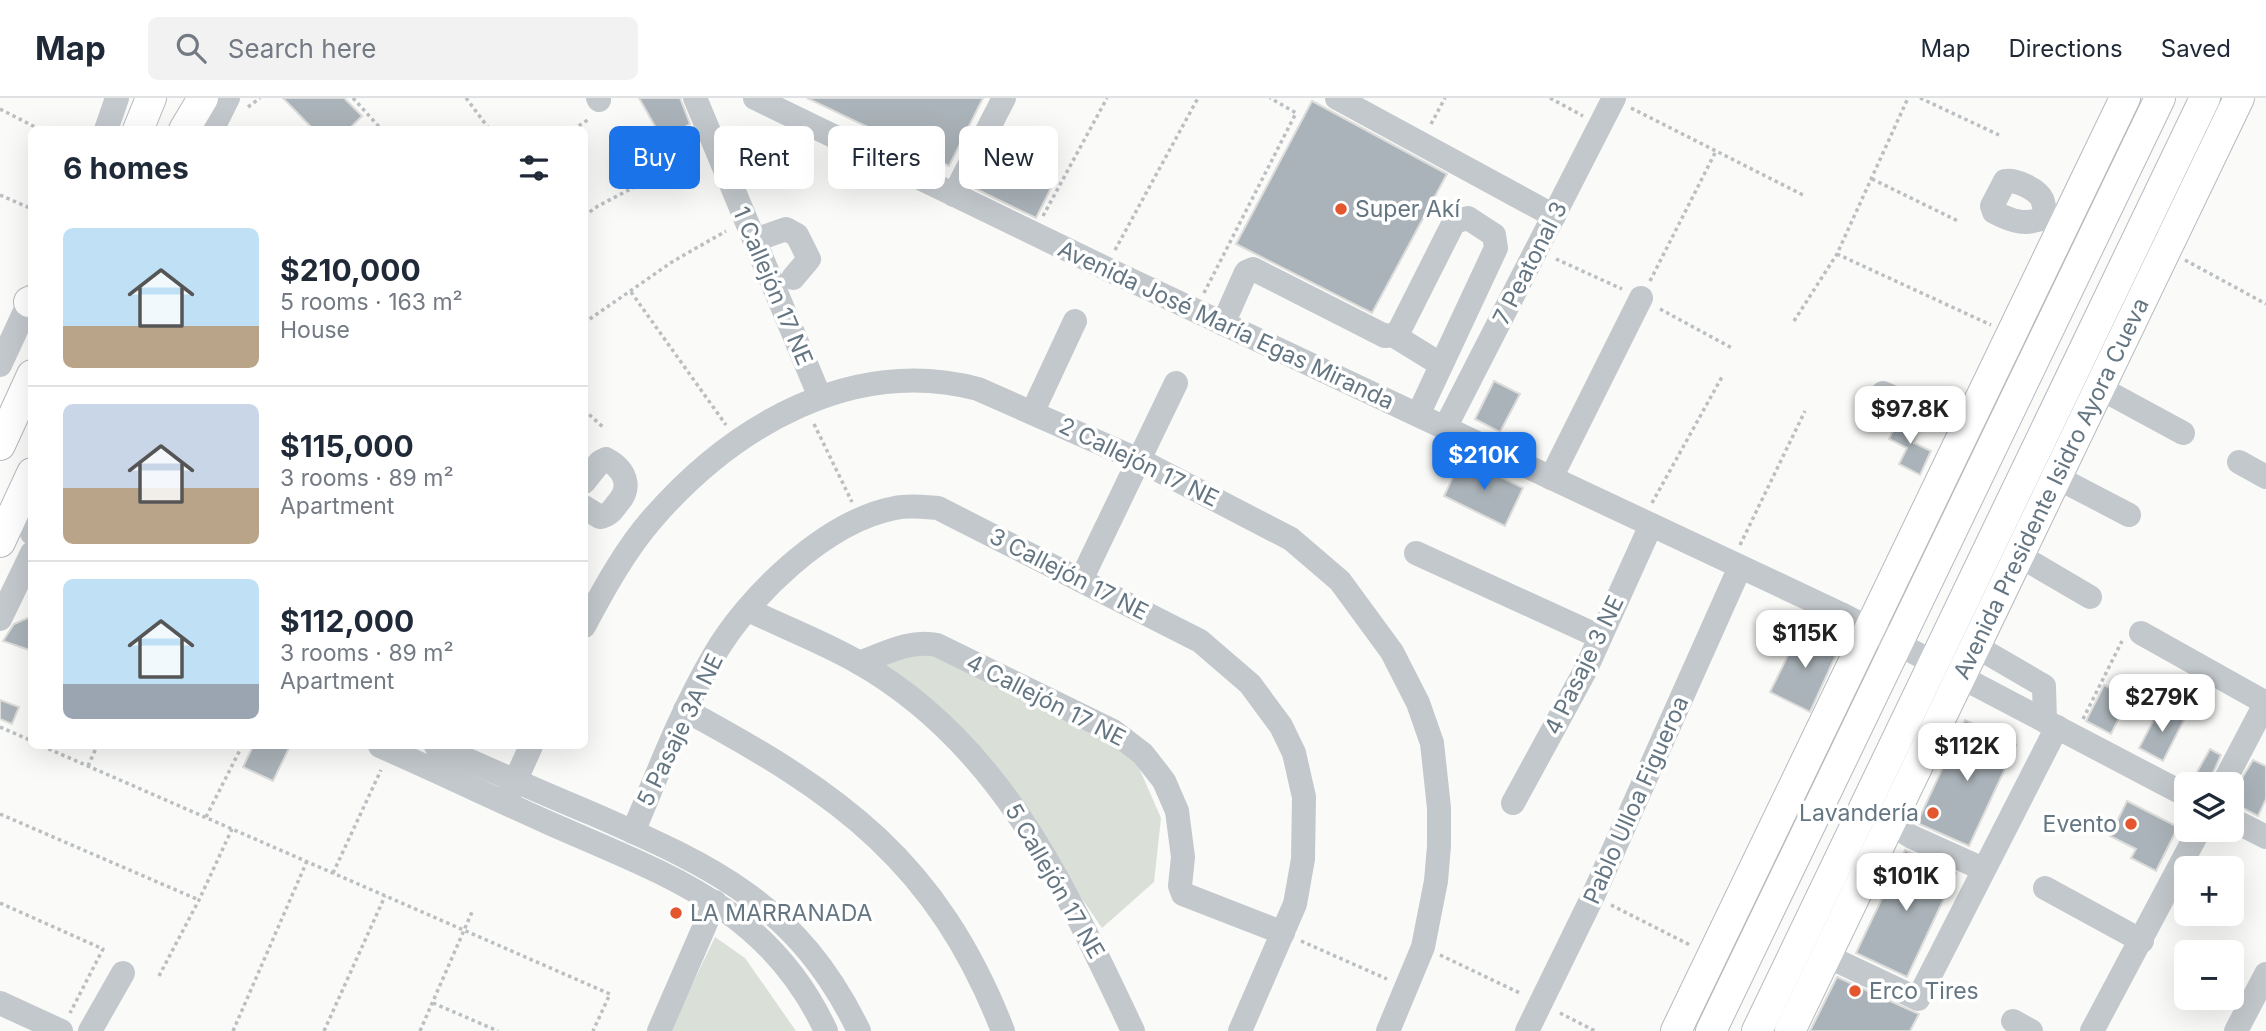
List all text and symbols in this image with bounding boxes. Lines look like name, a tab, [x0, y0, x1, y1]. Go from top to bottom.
search box	[148, 17, 638, 80]
text: Map	[35, 28, 106, 68]
icon: search	[172, 29, 210, 67]
text: Search here	[228, 33, 376, 64]
text: Map	[1921, 34, 1970, 63]
text: Directions	[2008, 34, 2123, 63]
text: Saved	[2161, 34, 2231, 63]
chip: Buy	[609, 126, 700, 189]
chip: Rent	[714, 126, 814, 189]
chip: Filters	[828, 126, 945, 189]
chip: New	[959, 126, 1058, 189]
icon: filters	[515, 149, 553, 187]
text: 6 homes	[63, 150, 189, 186]
place label: Super Akí	[1355, 195, 1460, 223]
street label: 7 Peatonal 3	[1487, 197, 1573, 329]
marker: Super Akí	[1333, 201, 1349, 217]
street label: 1 Callejón 17 NE	[727, 203, 819, 369]
street label: Avenida José María Egas Miranda	[1054, 235, 1398, 415]
text: $210,000	[280, 252, 421, 288]
icon: home	[119, 256, 203, 340]
text: 5 rooms · 163 m²	[280, 288, 463, 316]
street label: Avenida Presidente Isidro Ayora Cueva	[1947, 293, 2155, 684]
text: House	[280, 316, 350, 344]
pin: $97.8K	[1853, 386, 1967, 446]
text: $97.8K	[1871, 395, 1949, 423]
street label: 2 Callejón 17 NE	[1055, 411, 1223, 513]
text: $115,000	[280, 428, 414, 464]
icon: home	[119, 432, 203, 516]
pin: $210K	[1435, 432, 1533, 492]
text: $210K	[1448, 441, 1520, 469]
text: 3 rooms · 89 m²	[280, 464, 454, 492]
text: Apartment	[280, 492, 394, 520]
street label: 3 Callejón 17 NE	[985, 522, 1153, 626]
street label: 4 Pasaje 3 NE	[1538, 591, 1630, 739]
text: $112,000	[280, 603, 414, 639]
icon: home	[119, 607, 203, 691]
pin: $115K	[1756, 610, 1854, 670]
text: $115K	[1772, 619, 1838, 647]
text: 3 rooms · 89 m²	[280, 639, 454, 667]
street label: 4 Callejón 17 NE	[962, 648, 1130, 752]
street label: 5 Pasaje 3A NE	[631, 649, 729, 811]
text: Apartment	[280, 667, 394, 695]
pin: $279K	[2113, 674, 2211, 734]
text: $279K	[2125, 683, 2199, 711]
street label: Pablo Ulloa Figueroa	[1578, 692, 1694, 908]
pin: $112K	[1918, 724, 2016, 783]
text: $112K	[1934, 732, 2000, 760]
map controls	[2174, 772, 2244, 1010]
button: layers	[2174, 772, 2244, 842]
street label: 5 Callejón 17 NE	[999, 799, 1111, 963]
place label: Lavandería	[1799, 799, 1919, 827]
marker: Lavandería	[1925, 805, 1941, 821]
place label: Evento	[2043, 810, 2117, 838]
marker: Evento	[2123, 816, 2139, 832]
pin: $101K	[1857, 854, 1955, 913]
button: +	[2174, 856, 2244, 926]
text: $101K	[1873, 862, 1939, 890]
place label: LA MARRANADA	[690, 899, 872, 927]
marker: LA MARRANADA	[668, 905, 684, 921]
button: −	[2174, 940, 2244, 1010]
place label: Erco Tires	[1869, 977, 1979, 1005]
marker: Erco Tires	[1847, 983, 1863, 999]

